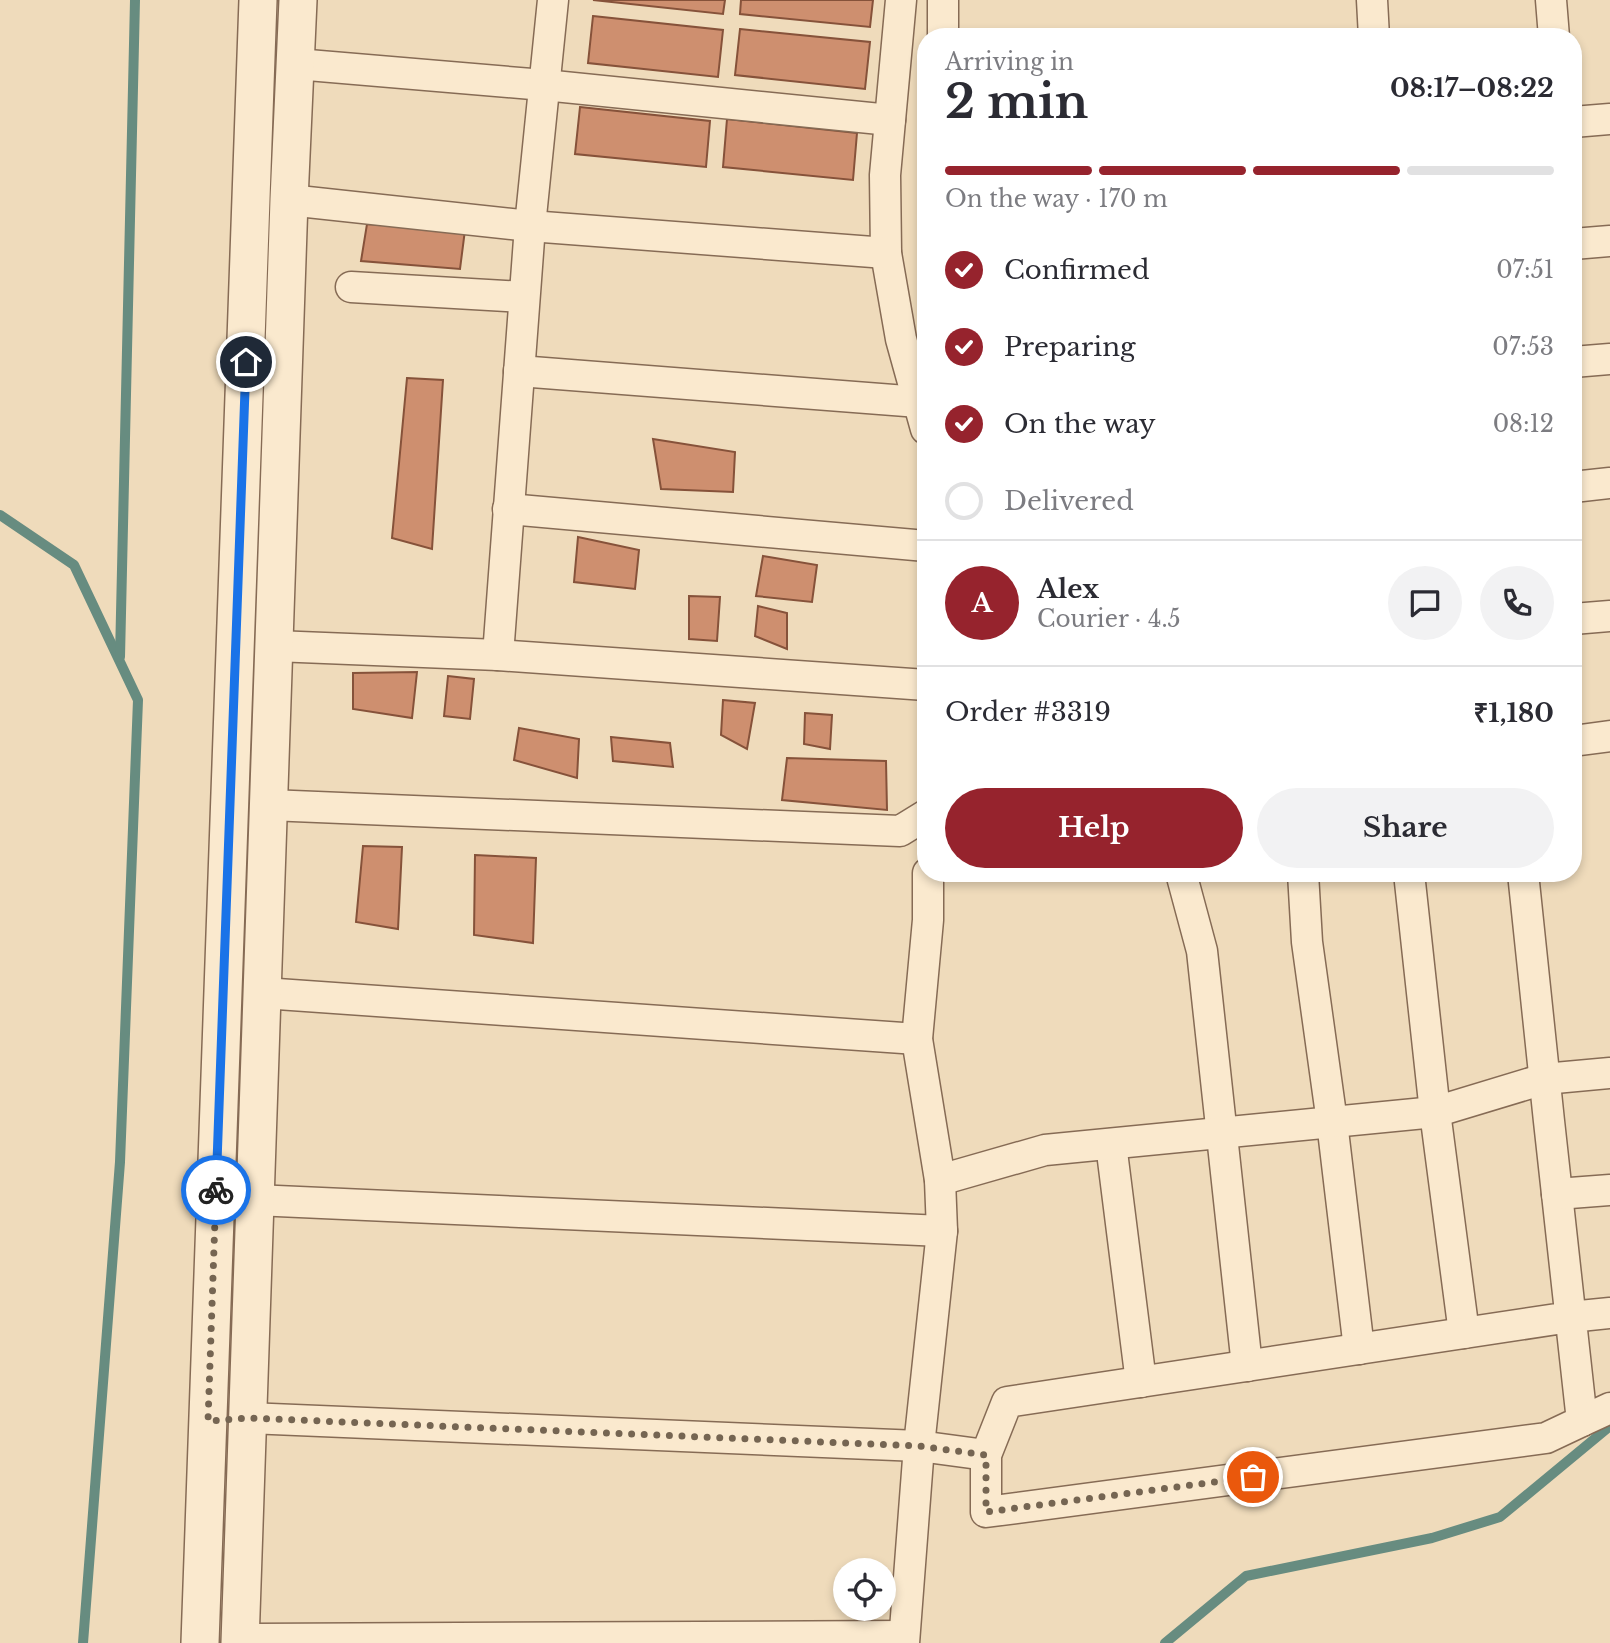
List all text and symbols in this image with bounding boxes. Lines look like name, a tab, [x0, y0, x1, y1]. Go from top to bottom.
text: Arriving in	[945, 48, 1074, 76]
text: 08:17–08:22	[1390, 72, 1554, 104]
text: 2 min	[945, 73, 1088, 130]
text: On the way · 170 m	[945, 185, 1168, 213]
icon: check	[945, 251, 983, 289]
text: Confirmed	[1004, 254, 1149, 286]
text: 07:51	[1496, 256, 1554, 284]
icon: check	[945, 328, 983, 366]
text: Preparing	[1004, 331, 1136, 363]
pin	[216, 332, 276, 392]
text: 07:53	[1492, 333, 1554, 361]
icon: home	[227, 343, 265, 381]
icon: check	[945, 405, 983, 443]
text: On the way	[1004, 408, 1156, 440]
text: 08:12	[1493, 410, 1554, 438]
text: Delivered	[1004, 485, 1134, 517]
button: chat	[1388, 566, 1462, 640]
button: phone	[1480, 566, 1554, 640]
text: Alex	[1037, 573, 1099, 605]
text: A	[971, 587, 993, 619]
text: Courier · 4.5	[1037, 605, 1181, 633]
text: Order #3319	[945, 696, 1111, 728]
text: ₹1,180	[1474, 697, 1554, 729]
button: Help	[945, 788, 1243, 868]
button: Share	[1257, 788, 1554, 868]
courier	[181, 1155, 251, 1225]
icon: bike	[197, 1171, 235, 1209]
pin	[1223, 1447, 1283, 1507]
icon: bag	[1234, 1458, 1272, 1496]
map controls	[833, 1558, 896, 1621]
button: locate	[833, 1558, 896, 1621]

